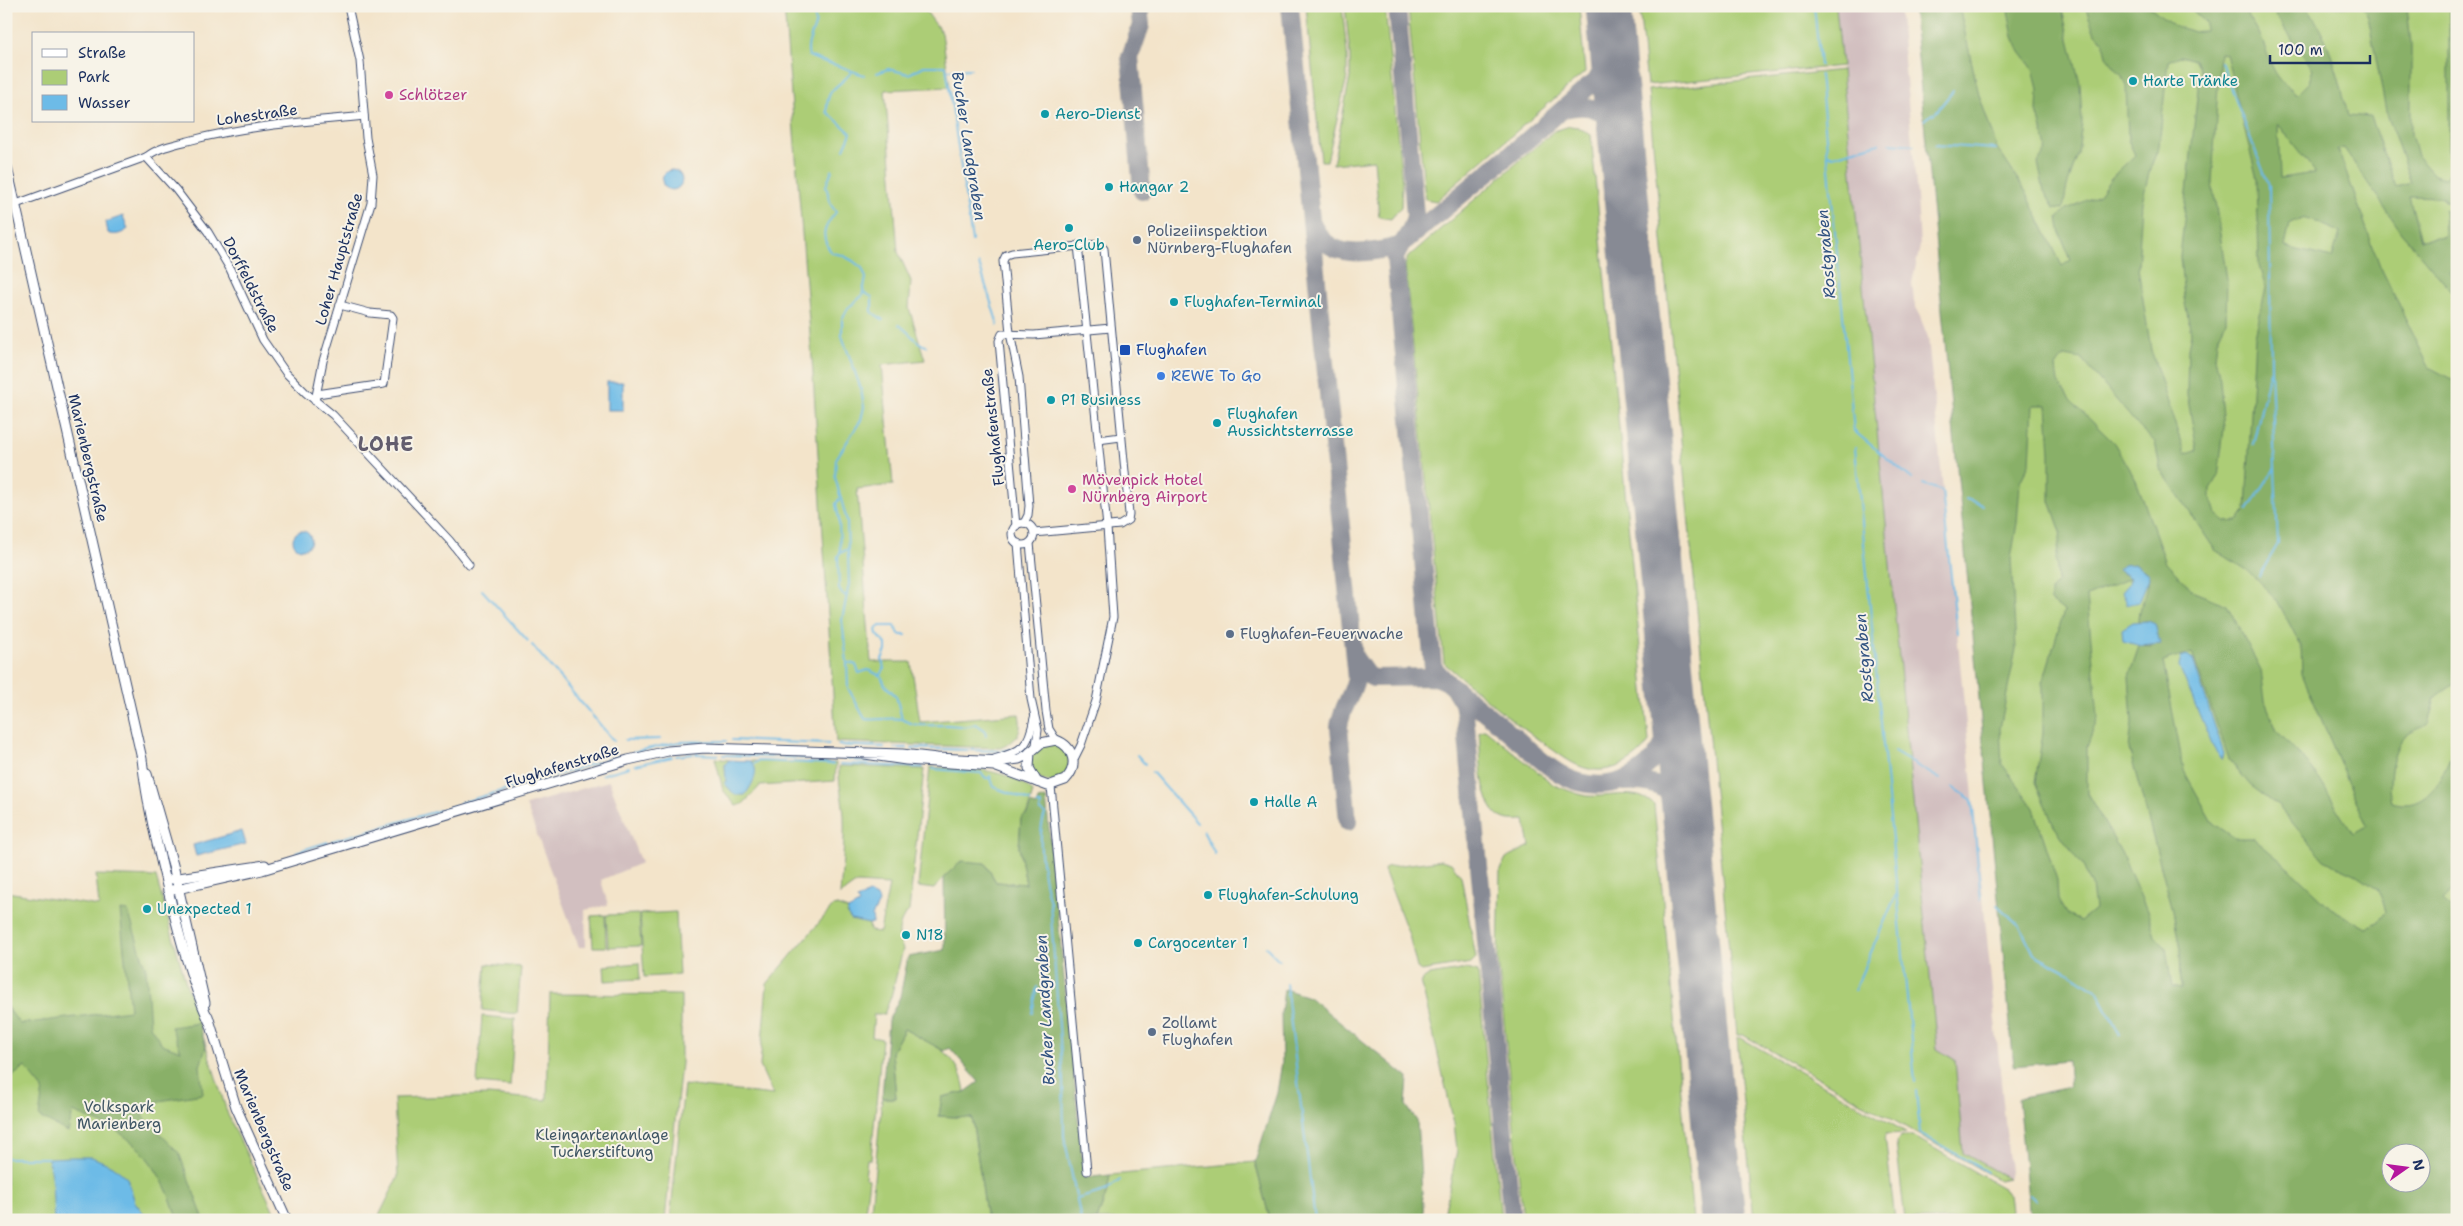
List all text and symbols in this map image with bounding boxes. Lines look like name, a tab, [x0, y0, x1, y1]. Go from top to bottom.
legend	[32, 32, 195, 122]
scale bar	[2270, 32, 2370, 64]
text: 100 m	[2278, 40, 2323, 60]
text: Straße	[78, 43, 126, 63]
text: Park	[78, 67, 110, 87]
water label: Bucher Landgraben	[947, 70, 991, 222]
place label: Harte Tränke	[2143, 71, 2238, 91]
marker: Harte Tränke	[2127, 75, 2139, 87]
place label: Schlötzer	[399, 85, 467, 105]
marker: Schlötzer	[383, 89, 395, 101]
text: Wasser	[78, 93, 131, 113]
street label: Lohestraße	[215, 99, 299, 131]
place label: Aero-Dienst	[1055, 104, 1141, 124]
marker: Aero-Dienst	[1039, 108, 1051, 120]
place label: Hangar 2	[1119, 177, 1189, 197]
marker: Hangar 2	[1103, 181, 1115, 193]
street label: Loher Hauptstraße	[310, 190, 368, 328]
water label: Rostgraben	[1812, 209, 1840, 299]
place label: Polizeiinspektion Nürnberg-Flughafen	[1147, 221, 1292, 258]
marker: Aero-Club	[1063, 222, 1075, 234]
street label: Dorffeldstraße	[218, 234, 284, 336]
marker: Polizeiinspektion Nürnberg-Flughafen	[1131, 234, 1143, 246]
place label: Aero-Club	[1033, 235, 1105, 255]
place label: Flughafen-Terminal	[1184, 292, 1322, 312]
marker: Flughafen-Terminal	[1168, 296, 1180, 308]
place label: Flughafen	[1136, 340, 1207, 360]
marker: Flughafen	[1118, 343, 1132, 357]
place label: REWE To Go	[1171, 366, 1261, 386]
street label: Flughafenstraße	[977, 367, 1009, 487]
marker: REWE To Go	[1155, 370, 1167, 382]
place label: P1 Business	[1061, 390, 1141, 410]
street label: Marienbergstraße	[63, 392, 113, 524]
marker: P1 Business	[1045, 394, 1057, 406]
place label: Flughafen Aussichtsterrasse	[1227, 404, 1354, 441]
marker: Flughafen Aussichtsterrasse	[1211, 417, 1223, 429]
district label: LOHE	[358, 431, 414, 457]
place label: Mövenpick Hotel Nürnberg Airport	[1082, 470, 1208, 507]
marker: Mövenpick Hotel Nürnberg Airport	[1066, 483, 1078, 495]
water label: Rostgraben	[1850, 613, 1878, 703]
place label: Flughafen-Feuerwache	[1240, 624, 1403, 644]
marker: Flughafen-Feuerwache	[1224, 628, 1236, 640]
street label: Flughafenstraße	[503, 739, 621, 793]
place label: Halle A	[1264, 792, 1318, 812]
marker: Halle A	[1248, 796, 1260, 808]
place label: Flughafen-Schulung	[1218, 885, 1359, 905]
marker: Flughafen-Schulung	[1202, 889, 1214, 901]
place label: Unexpected 1	[157, 899, 252, 919]
marker: Unexpected 1	[141, 903, 153, 915]
place label: N18	[916, 925, 944, 945]
marker: N18	[900, 929, 912, 941]
place label: Cargocenter 1	[1148, 933, 1248, 953]
water label: Bucher Landgraben	[1031, 934, 1059, 1086]
marker: Cargocenter 1	[1132, 937, 1144, 949]
place label: Zollamt Flughafen	[1162, 1013, 1233, 1050]
marker: Zollamt Flughafen	[1146, 1026, 1158, 1038]
street label: Marienbergstraße	[229, 1066, 299, 1194]
park label: Volkspark Marienberg	[77, 1097, 161, 1134]
park label: Kleingartenanlage Tucherstiftung	[535, 1125, 669, 1162]
north arrow	[2380, 1144, 2430, 1194]
text: N	[2409, 1157, 2429, 1172]

